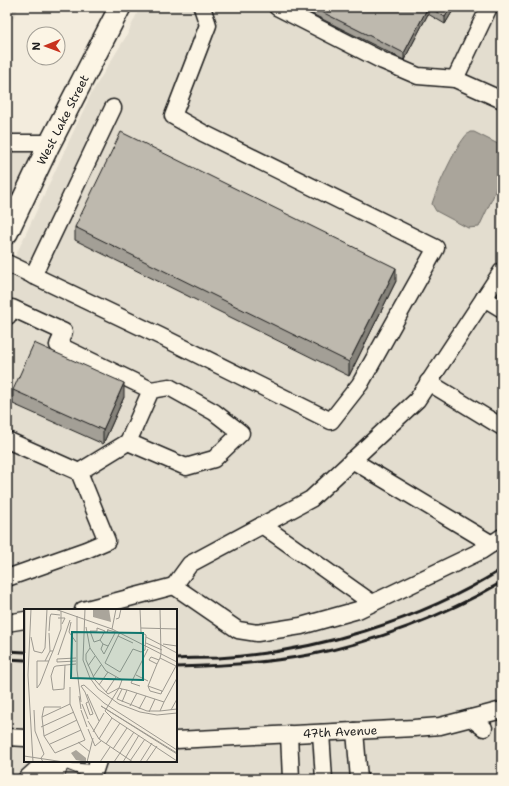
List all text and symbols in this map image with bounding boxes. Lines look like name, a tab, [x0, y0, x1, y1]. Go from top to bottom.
north arrow	[26, 26, 66, 66]
text: N	[29, 41, 44, 51]
street label: West Lake Street	[33, 72, 93, 168]
inset map	[24, 609, 177, 762]
street label: 47th Avenue	[302, 722, 378, 742]

